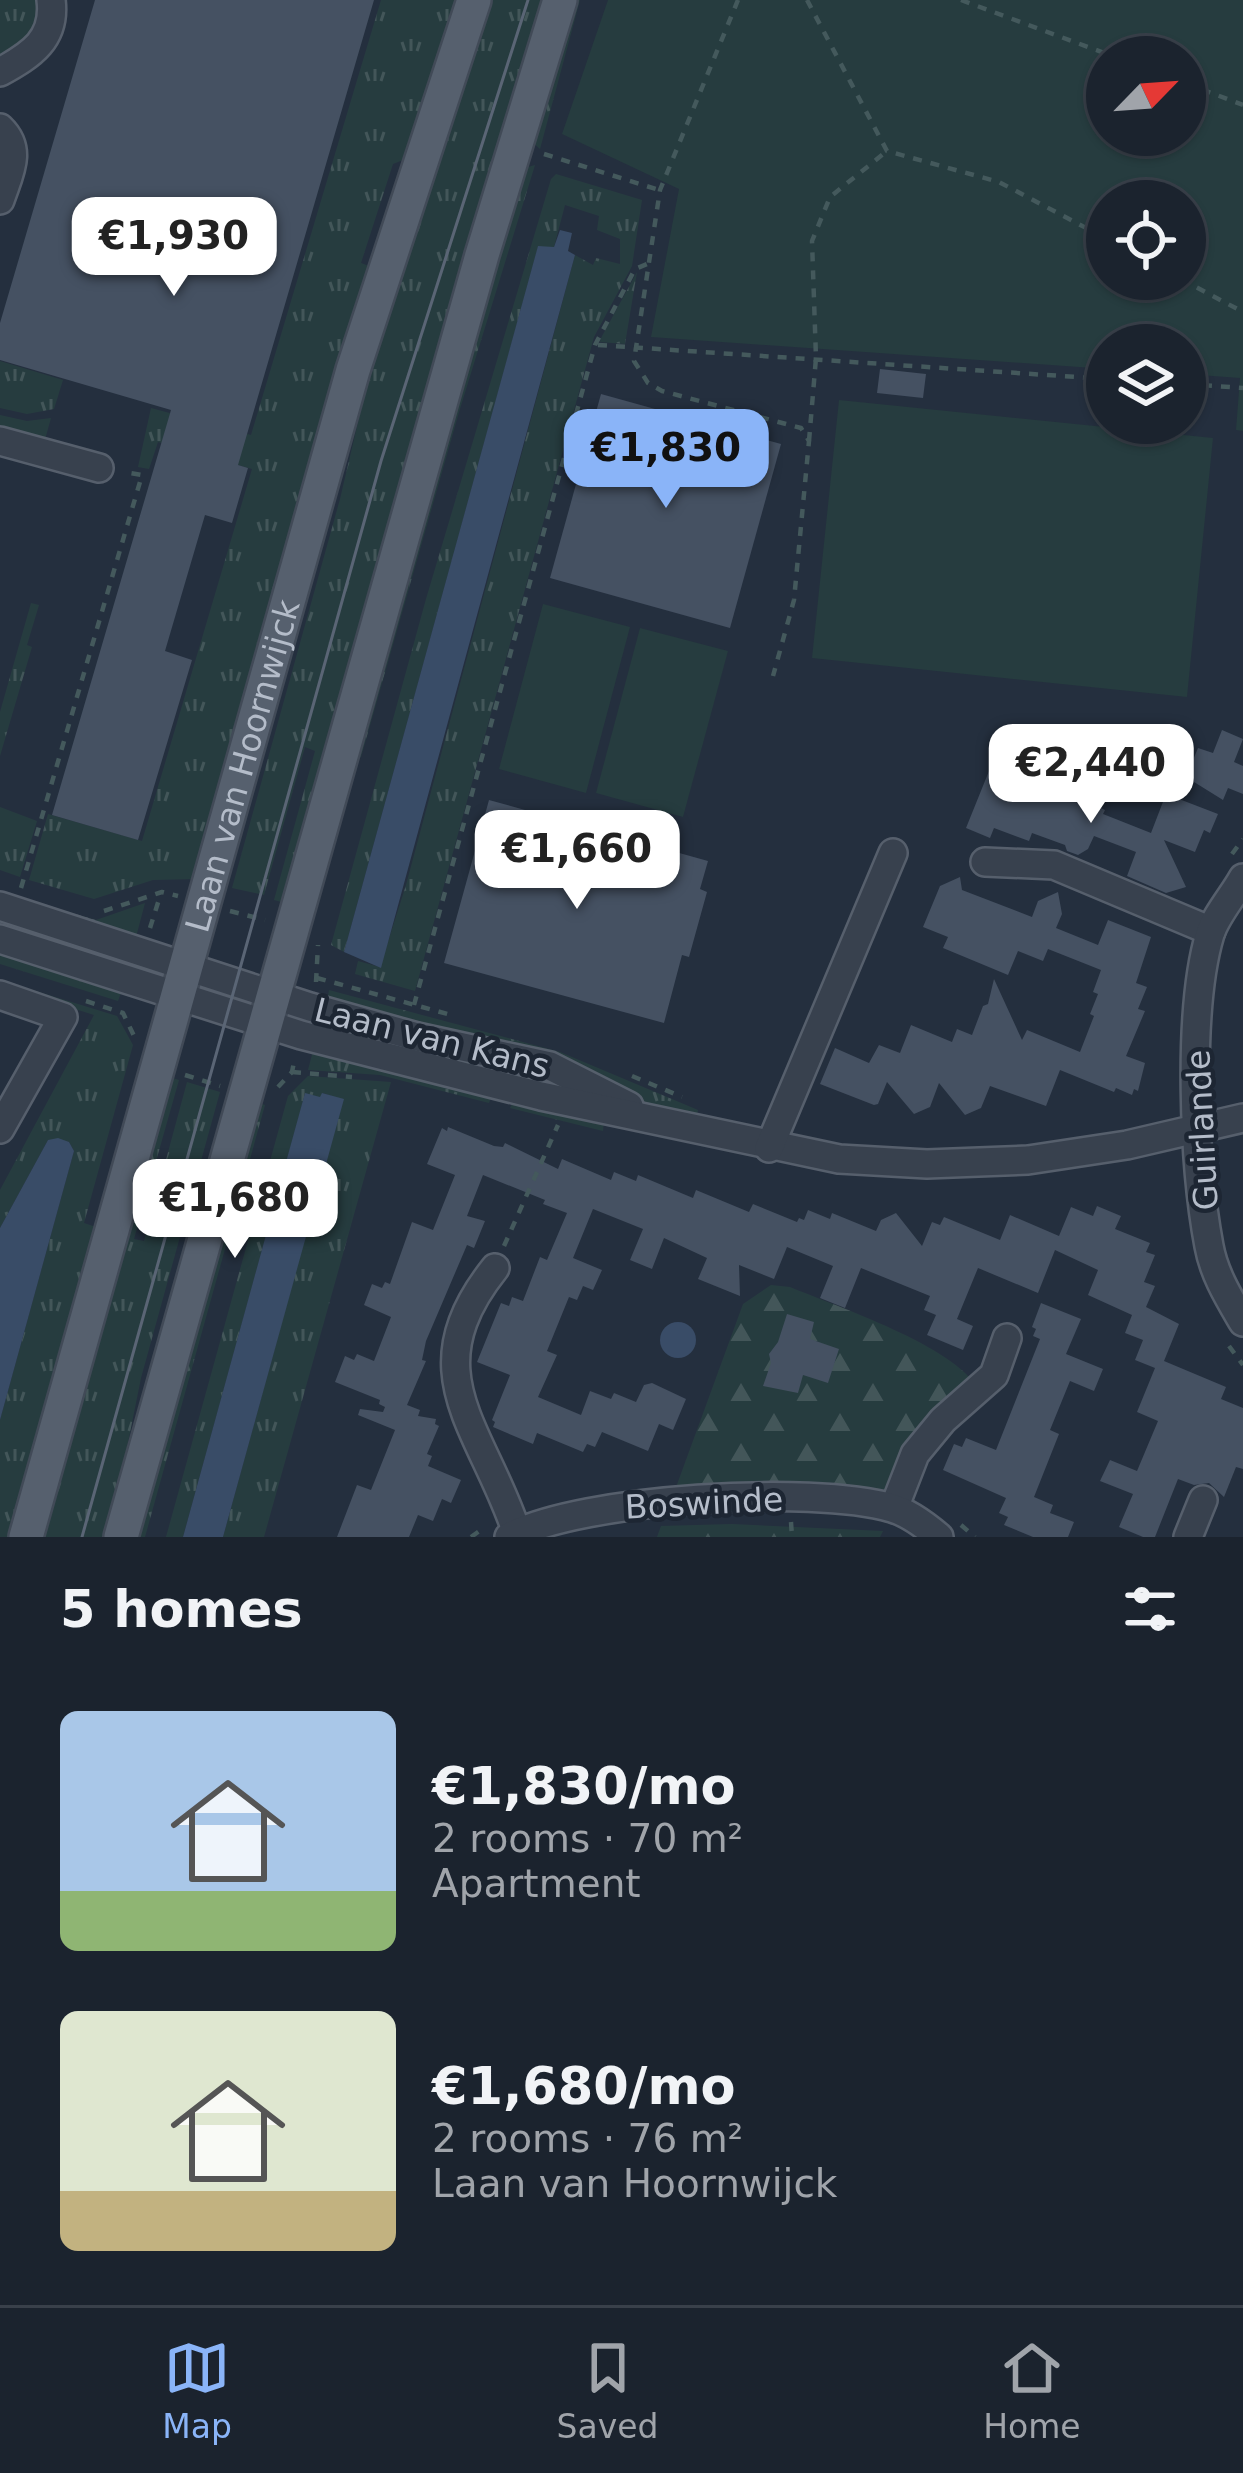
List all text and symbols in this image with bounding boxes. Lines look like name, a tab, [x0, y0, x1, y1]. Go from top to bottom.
north arrow	[1086, 36, 1206, 156]
map controls	[1086, 36, 1206, 444]
button: locate	[1086, 180, 1206, 300]
pin: €1,930	[76, 197, 272, 299]
text: €1,930	[99, 213, 249, 258]
button: layers	[1086, 324, 1206, 444]
pin: €1,830	[568, 409, 764, 511]
text: €1,830	[591, 425, 741, 470]
street label: Laan van Hoornwijck	[177, 594, 307, 936]
pin: €2,440	[993, 724, 1189, 826]
text: €2,440	[1016, 740, 1166, 785]
pin: €1,660	[479, 810, 675, 912]
text: €1,660	[502, 826, 652, 871]
street label: Laan van Kans	[310, 990, 554, 1086]
street label: Guirlande	[1178, 1049, 1226, 1211]
pin: €1,680	[137, 1159, 333, 1261]
text: €1,680	[160, 1175, 310, 1220]
street label: Boswinde	[624, 1479, 784, 1527]
icon: filters	[1117, 1576, 1183, 1642]
text: 5 homes	[60, 1580, 303, 1639]
text: €1,830/mo	[432, 1757, 736, 1816]
icon: home	[156, 1759, 300, 1903]
text: 2 rooms · 70 m²	[432, 1816, 743, 1861]
text: Apartment	[432, 1861, 641, 1906]
text: €1,680/mo	[432, 2057, 736, 2116]
icon: home	[156, 2059, 300, 2203]
text: 2 rooms · 76 m²	[432, 2116, 743, 2161]
text: Laan van Hoornwijck	[432, 2161, 837, 2206]
tab: Map	[162, 2335, 232, 2446]
tab: Saved	[557, 2335, 659, 2446]
tab: Home	[983, 2335, 1081, 2446]

